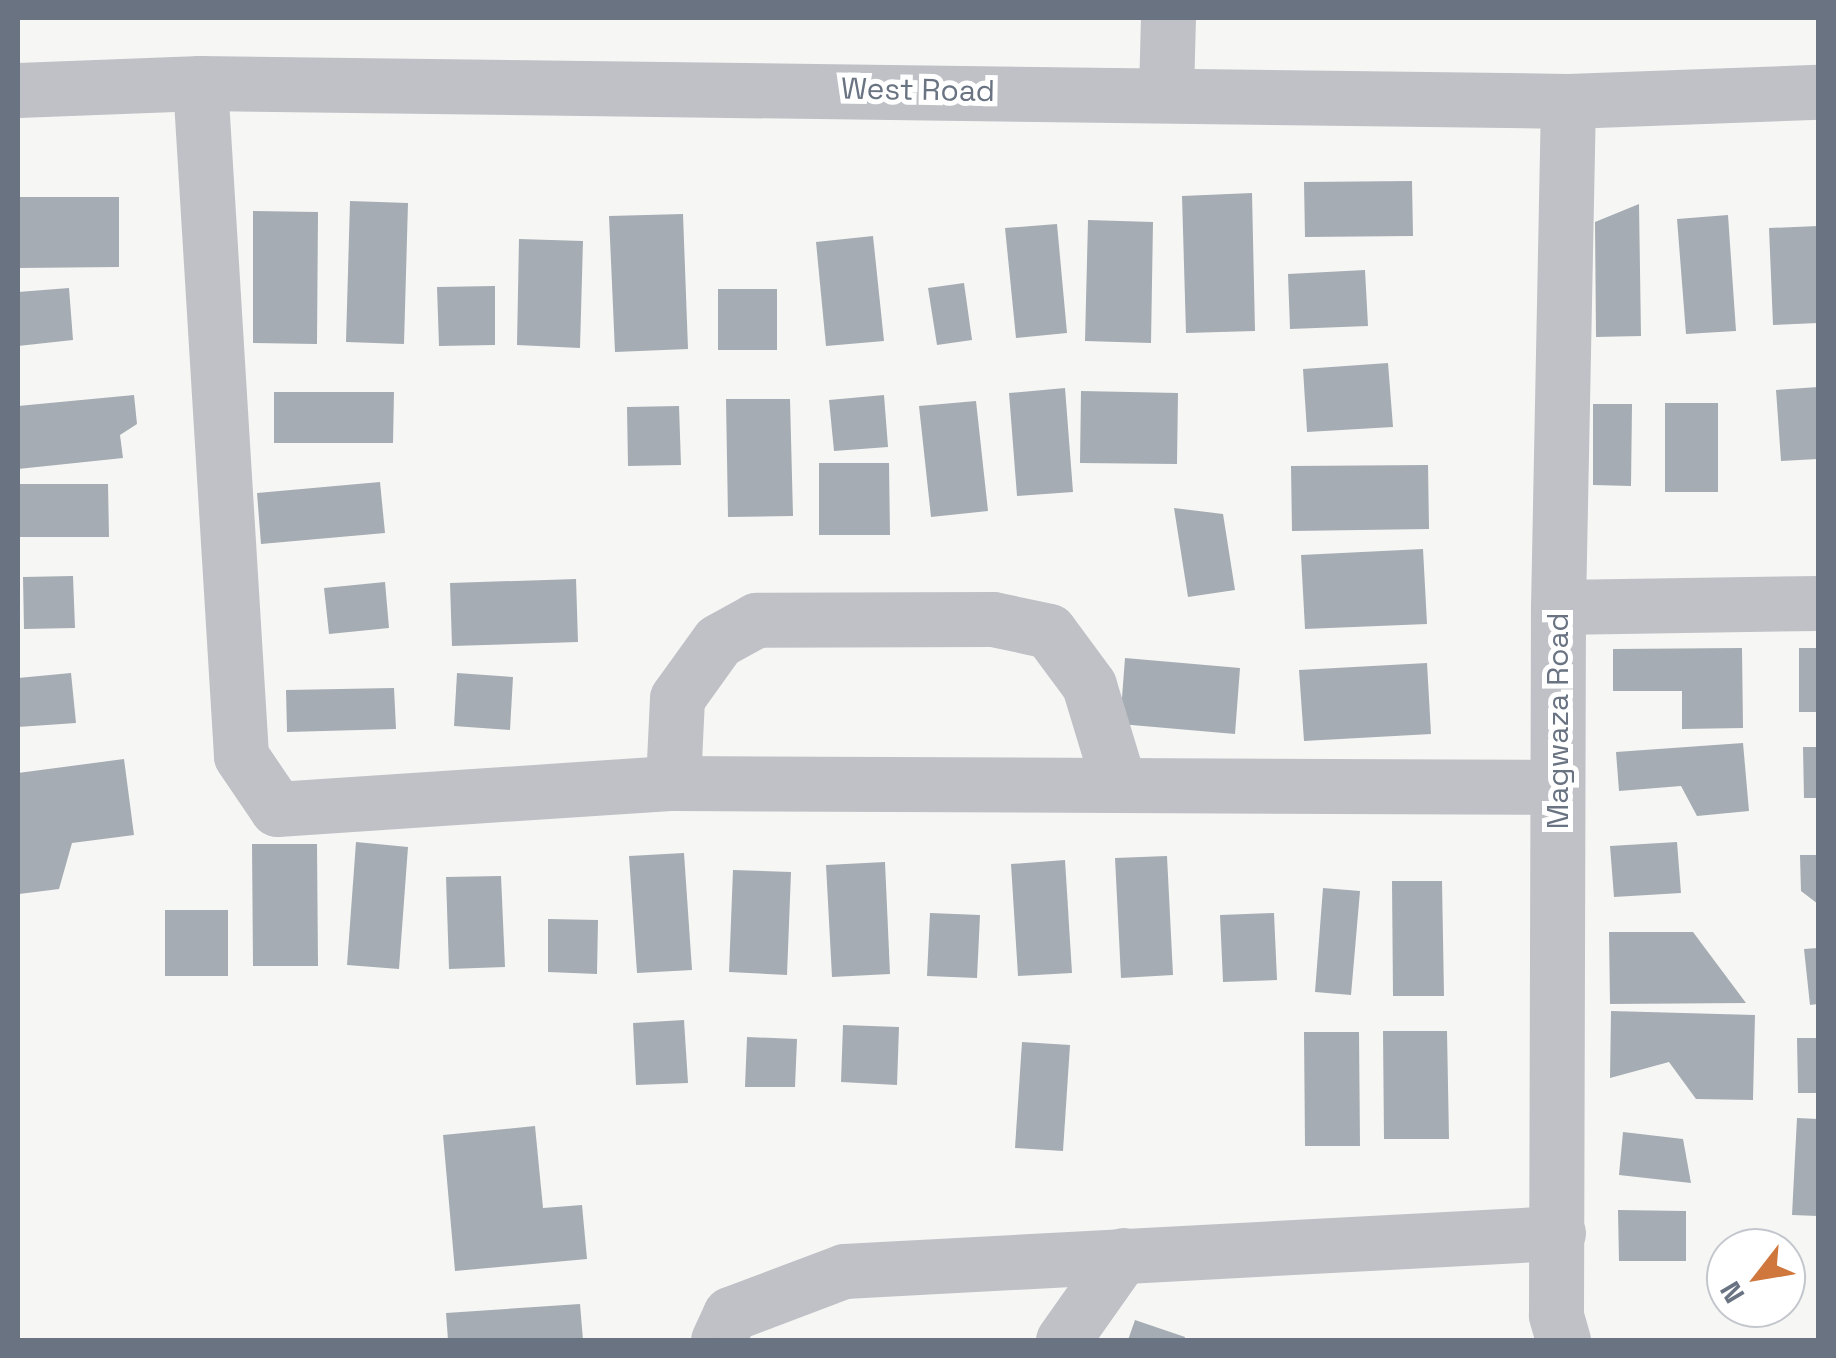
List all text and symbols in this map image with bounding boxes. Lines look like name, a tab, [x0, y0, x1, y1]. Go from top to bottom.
street label: West Road	[841, 71, 995, 109]
street label: Magwaza Road	[1540, 612, 1576, 830]
north arrow	[1706, 1228, 1806, 1328]
text: N	[1712, 1275, 1752, 1310]

